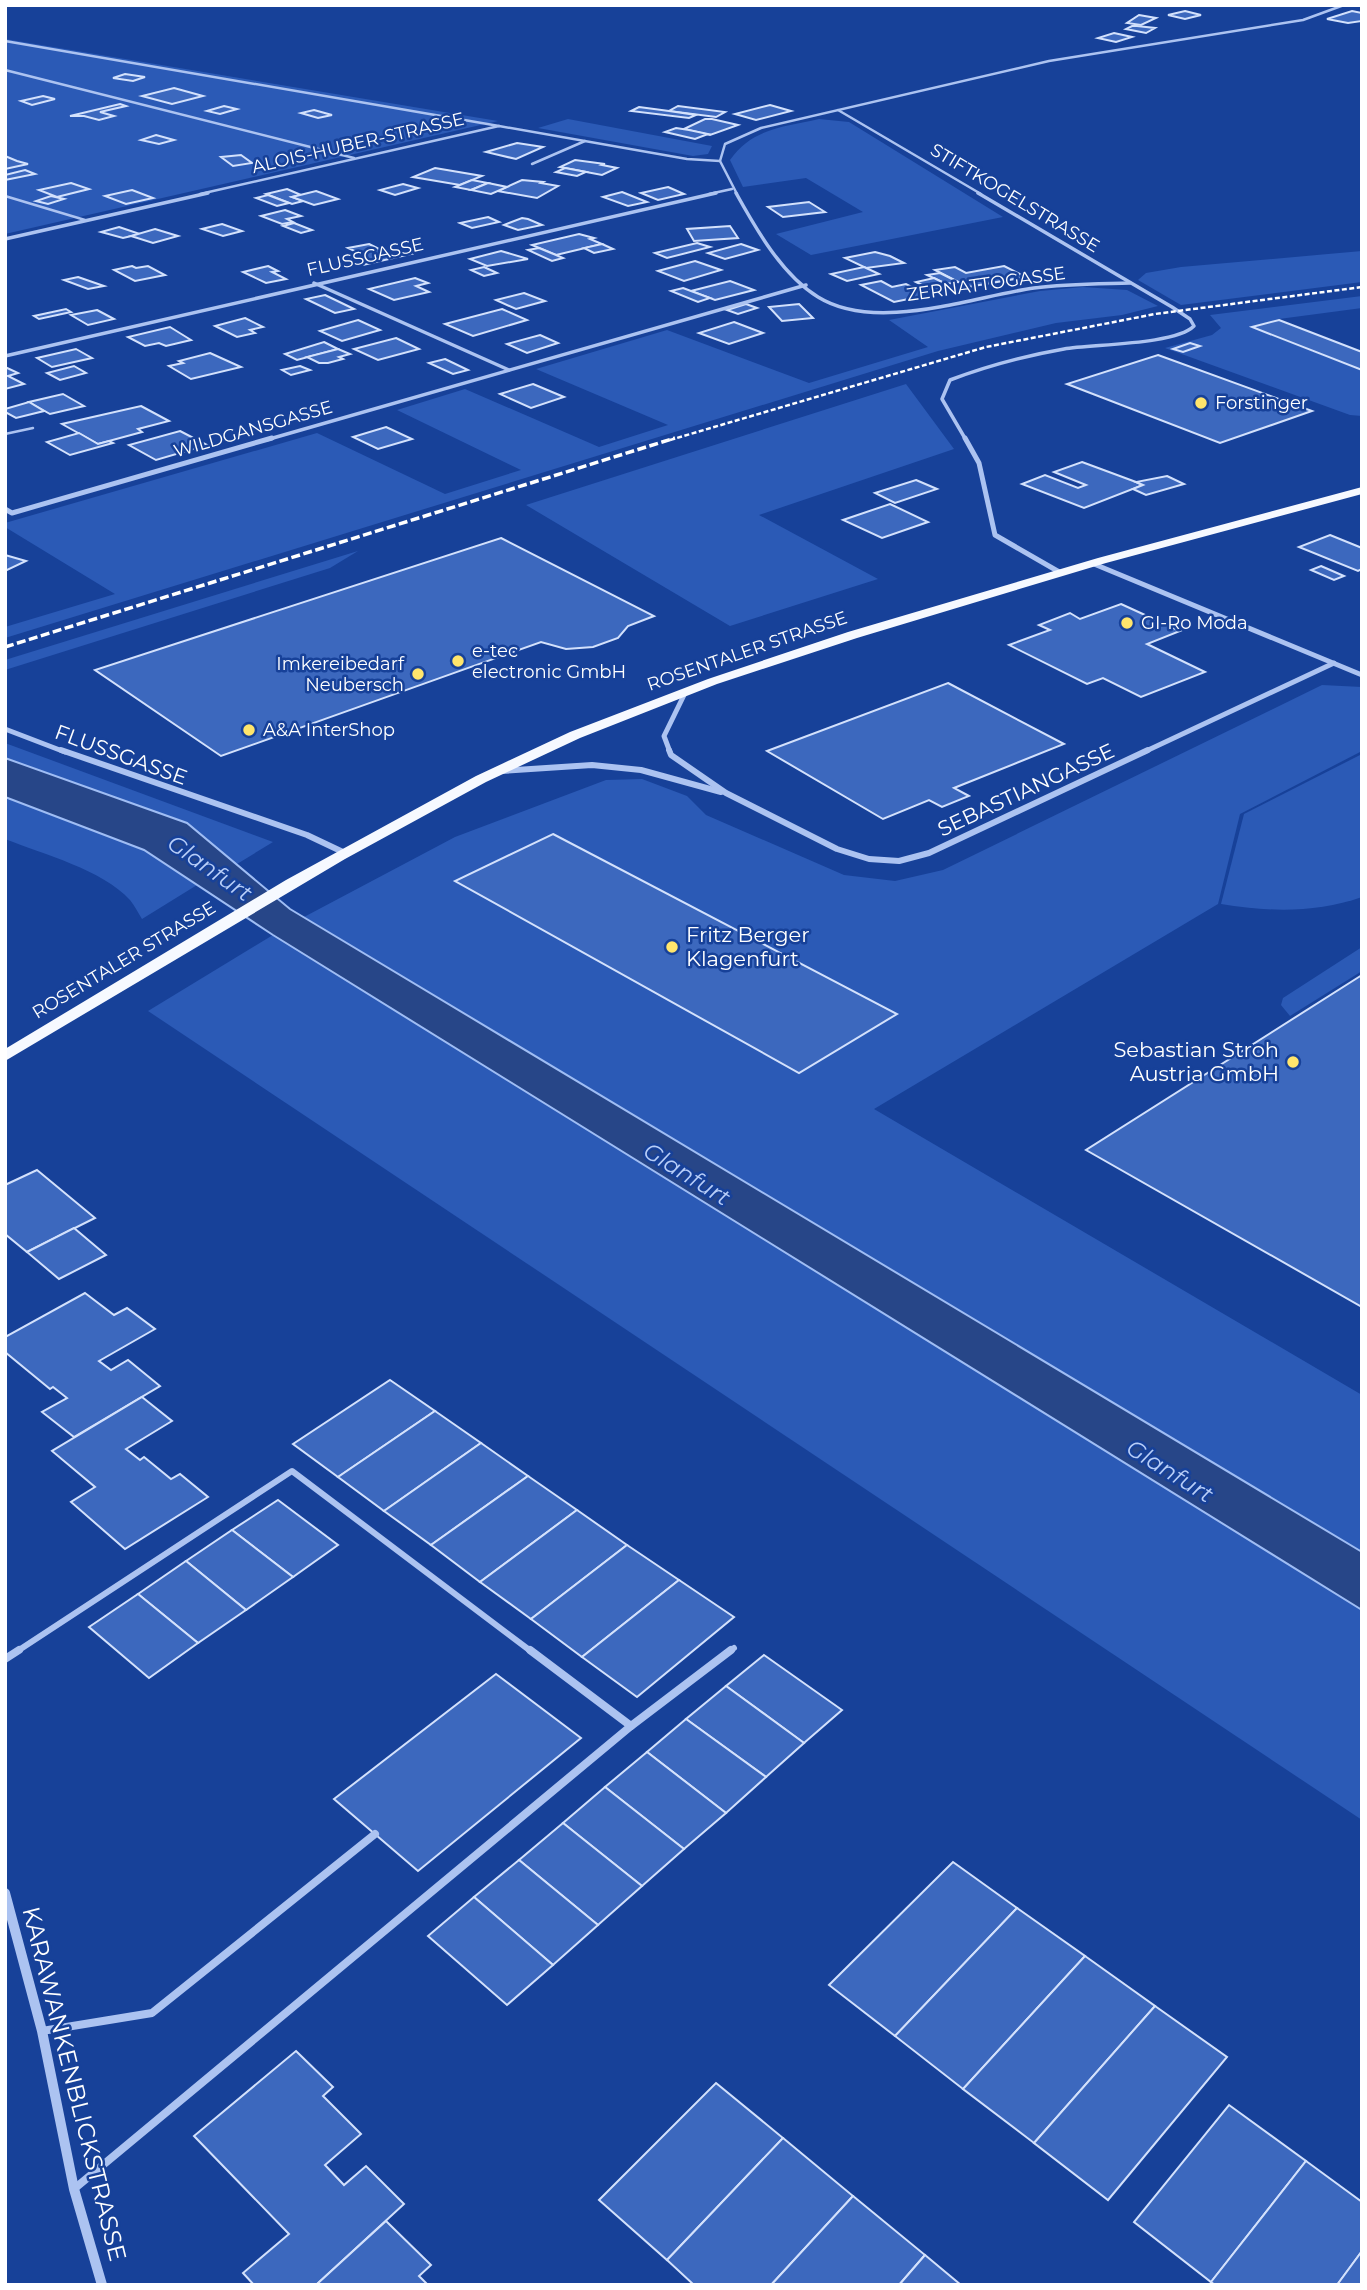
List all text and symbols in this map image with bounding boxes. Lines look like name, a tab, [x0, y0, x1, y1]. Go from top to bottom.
street label: ALOIS-HUBER-STRASSE	[250, 108, 466, 178]
street label: STIFTKOGELSTRASSE	[926, 139, 1104, 257]
street label: FLUSSGASSE	[304, 233, 426, 281]
street label: ZERNATTOGASSE	[905, 262, 1067, 306]
place label: Forstinger	[1215, 392, 1308, 414]
marker: Forstinger	[1193, 395, 1209, 411]
street label: WILDGANSGASSE	[171, 396, 335, 462]
street label: ROSENTALER STRASSE	[644, 606, 850, 696]
place label: GI-Ro Moda	[1141, 612, 1248, 634]
marker: GI-Ro Moda	[1119, 615, 1135, 631]
place label: e-tec electronic GmbH	[472, 640, 626, 683]
place label: Imkereibedarf Neubersch	[276, 653, 405, 696]
marker: e-tec electronic GmbH	[450, 653, 466, 669]
marker: Imkereibedarf Neubersch	[410, 666, 426, 682]
street label: FLUSSGASSE	[52, 719, 191, 790]
place label: A&A InterShop	[263, 719, 395, 741]
marker: A&A InterShop	[241, 722, 257, 738]
street label: SEBASTIANGASSE	[933, 738, 1118, 841]
water label: Glanfurt	[162, 829, 258, 908]
street label: ROSENTALER STRASSE	[28, 896, 220, 1024]
place label: Fritz Berger Klagenfurt	[686, 922, 810, 971]
marker: Fritz Berger Klagenfurt	[664, 939, 680, 955]
place label: Sebastian Stroh Austria GmbH	[1113, 1037, 1279, 1086]
marker: Sebastian Stroh Austria GmbH	[1285, 1054, 1301, 1070]
water label: Glanfurt	[638, 1136, 736, 1212]
water label: Glanfurt	[1121, 1433, 1219, 1509]
street label: KARAWANKENBLICKSTRASSE	[16, 1904, 133, 2264]

